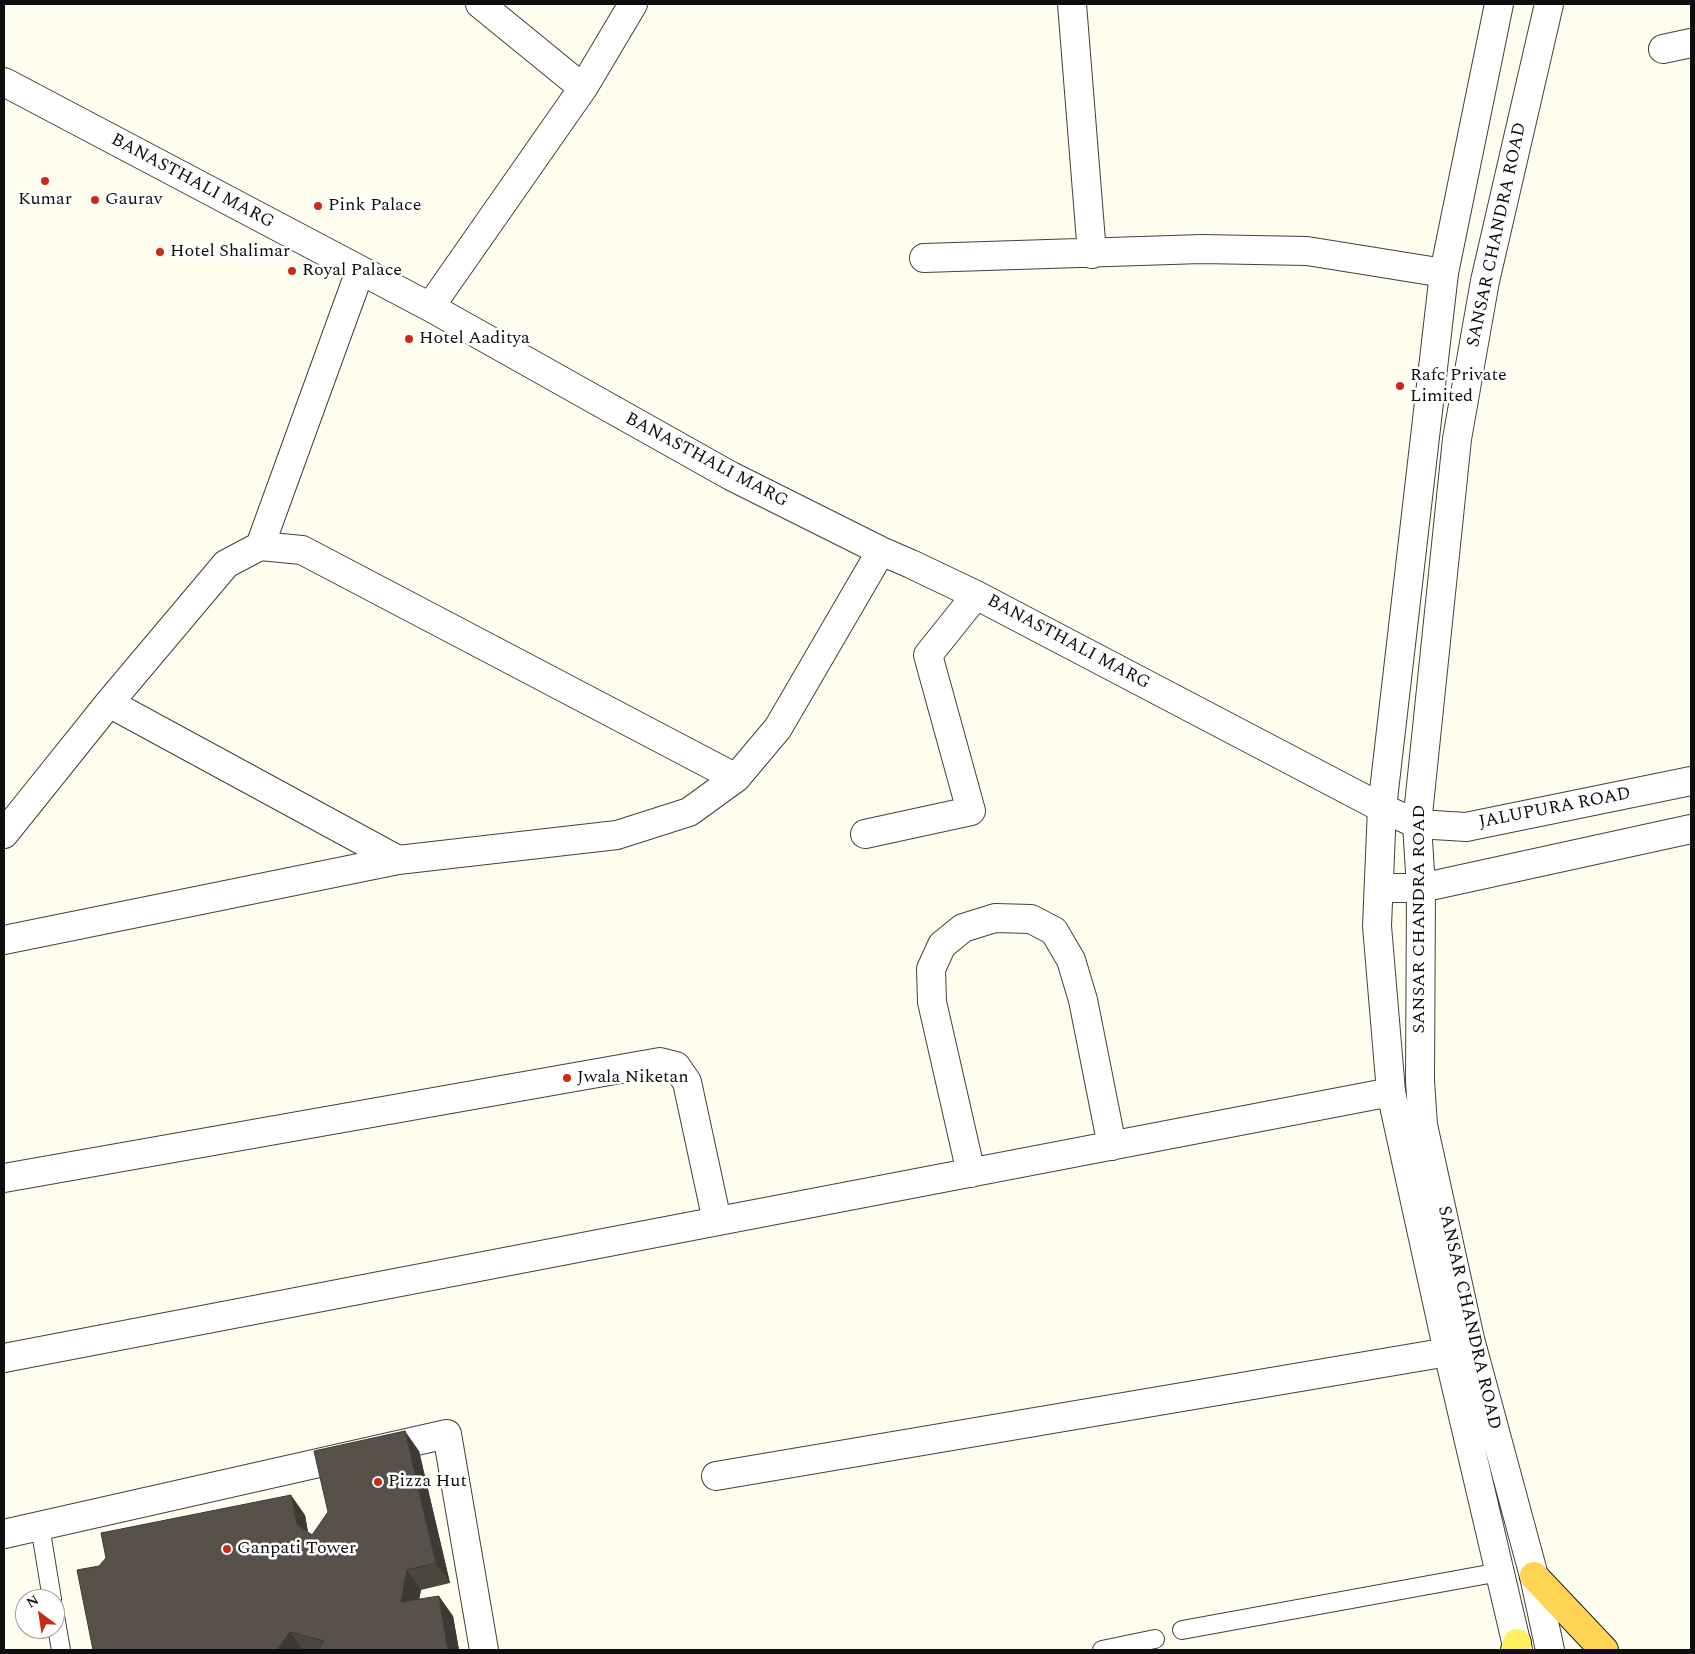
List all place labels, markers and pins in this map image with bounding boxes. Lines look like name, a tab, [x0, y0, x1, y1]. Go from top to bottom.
marker: Kumar	[39, 175, 51, 187]
place label: Kumar	[18, 189, 72, 211]
place label: Gaurav	[105, 189, 162, 211]
marker: Gaurav	[89, 194, 101, 206]
place label: Pink Palace	[328, 195, 421, 217]
marker: Pink Palace	[312, 200, 324, 212]
place label: Hotel Shalimar	[170, 241, 290, 263]
marker: Hotel Shalimar	[154, 246, 166, 258]
place label: Royal Palace	[302, 260, 402, 282]
marker: Royal Palace	[286, 265, 298, 277]
place label: Hotel Aaditya	[419, 328, 530, 350]
marker: Hotel Aaditya	[403, 333, 415, 345]
place label: Rafc Private Limited	[1410, 365, 1507, 408]
marker: Rafc Private Limited	[1394, 380, 1406, 392]
place label: Jwala Niketan	[577, 1067, 689, 1089]
marker: Jwala Niketan	[561, 1072, 573, 1084]
place label: Pizza Hut	[388, 1471, 467, 1493]
marker: Pizza Hut	[372, 1476, 384, 1488]
place label: Ganpati Tower	[237, 1538, 356, 1560]
marker: Ganpati Tower	[221, 1543, 233, 1555]

